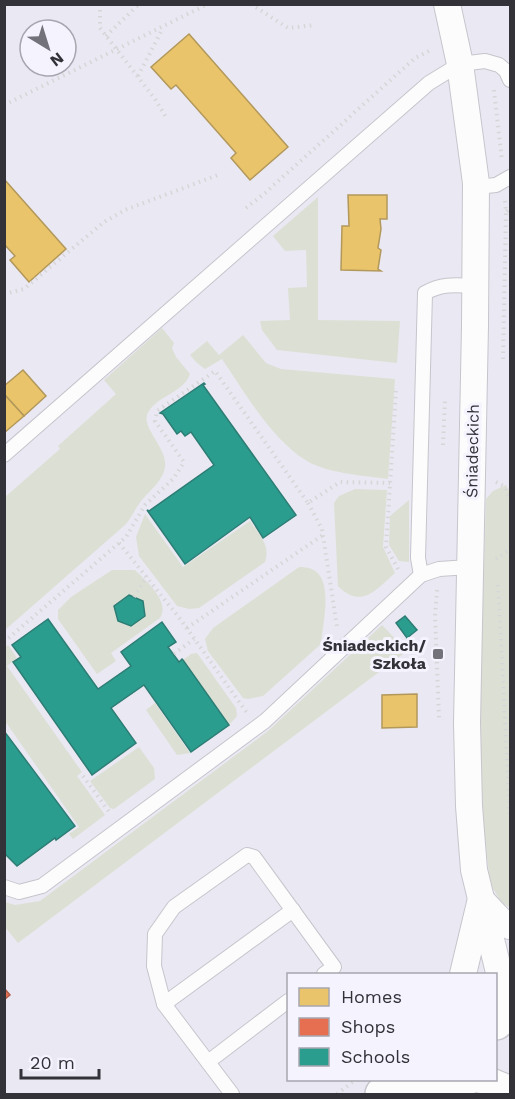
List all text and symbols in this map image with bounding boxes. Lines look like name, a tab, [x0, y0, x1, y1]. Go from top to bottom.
north arrow	[18, 18, 78, 78]
text: N	[46, 48, 67, 71]
street label: Śniadeckich	[462, 404, 483, 498]
place label: Śniadeckich/ Szkoła	[322, 636, 427, 673]
marker: Śniadeckich/ Szkoła	[431, 647, 445, 661]
legend	[287, 973, 497, 1081]
text: Homes	[341, 986, 402, 1007]
text: Shops	[341, 1016, 395, 1037]
scale bar	[21, 1042, 99, 1080]
text: Schools	[341, 1046, 410, 1067]
text: 20 m	[30, 1052, 75, 1073]

